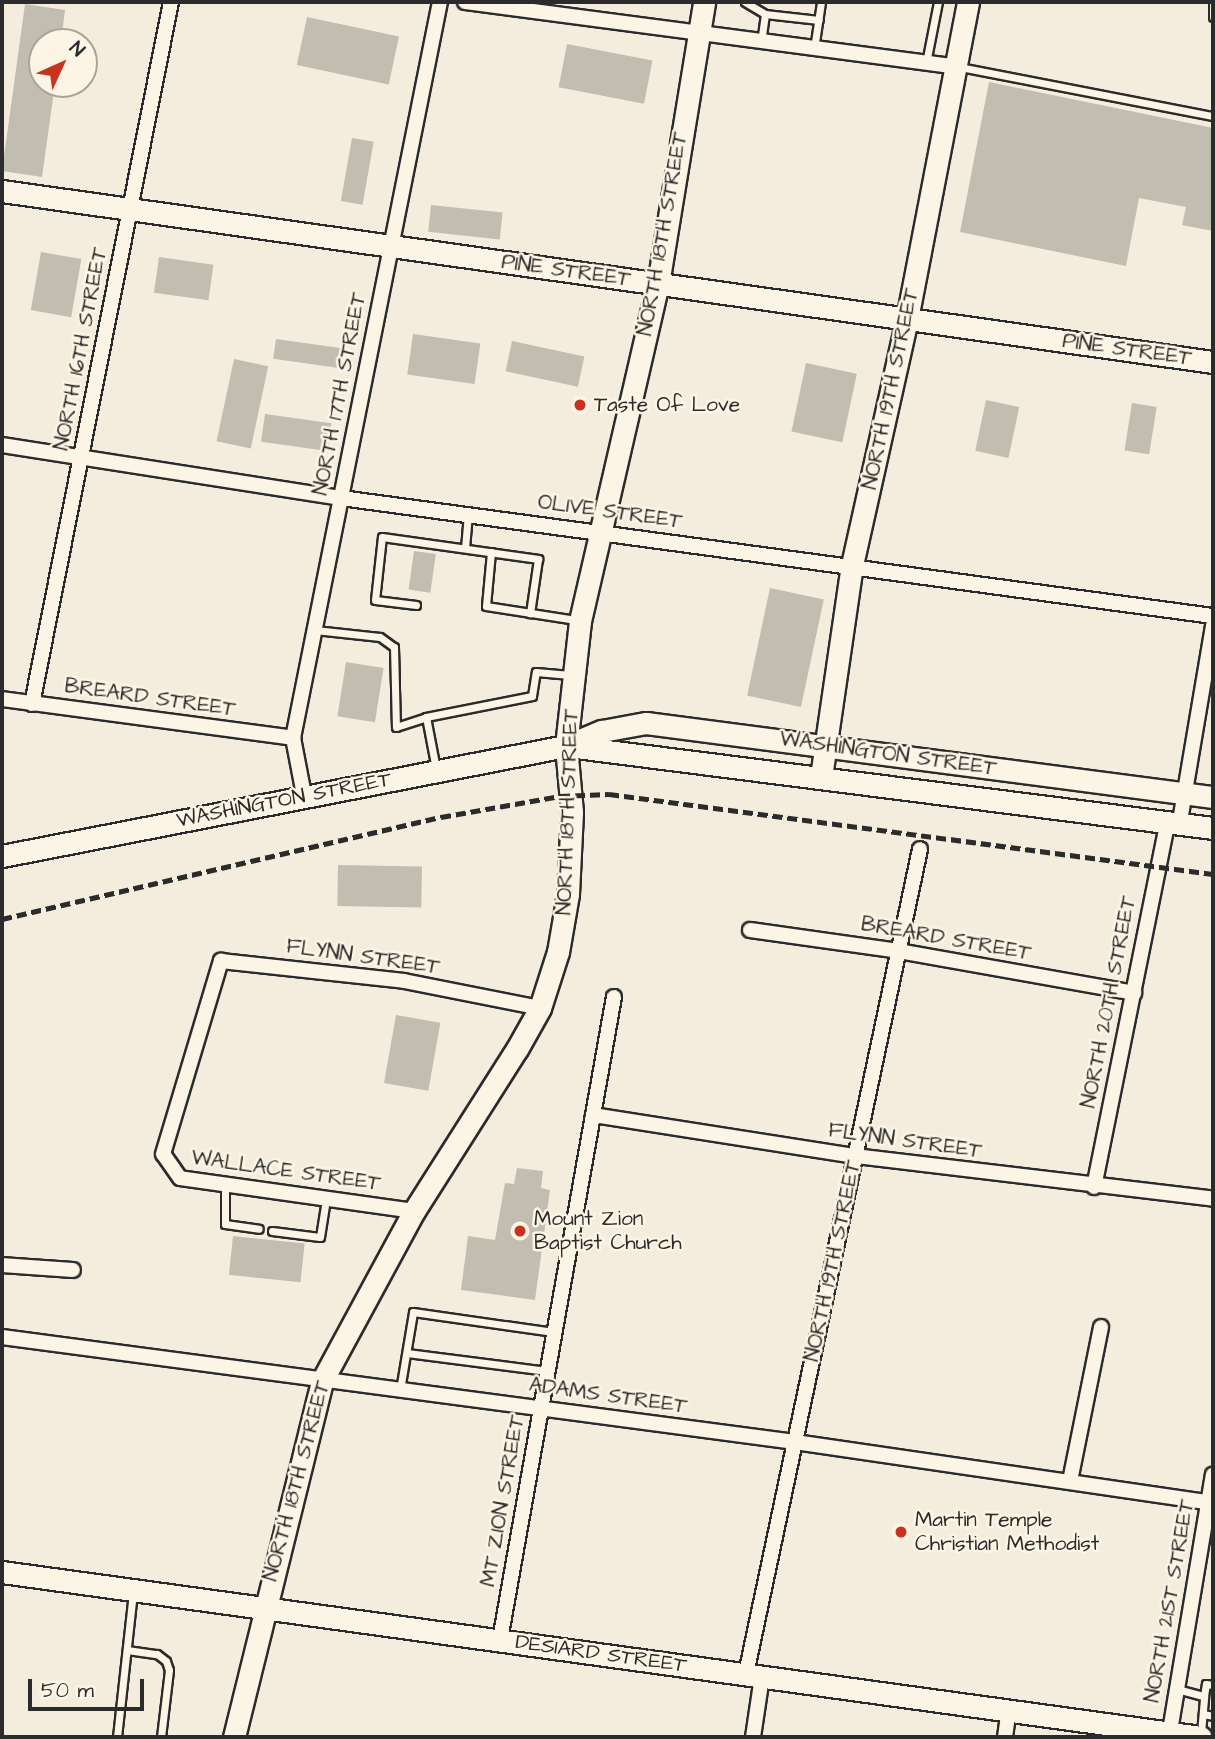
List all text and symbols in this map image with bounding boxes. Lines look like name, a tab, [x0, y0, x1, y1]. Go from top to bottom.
north arrow	[28, 28, 98, 98]
text: N	[63, 35, 91, 63]
street label: NORTH 18TH STREET	[633, 130, 693, 338]
street label: NORTH 16TH STREET	[49, 246, 113, 452]
street label: PINE STREET	[500, 249, 632, 293]
street label: NORTH 19TH STREET	[857, 286, 925, 492]
street label: NORTH 17TH STREET	[308, 291, 372, 497]
street label: PINE STREET	[1061, 328, 1193, 372]
place label: Taste Of Love	[594, 392, 740, 418]
marker: Taste Of Love	[572, 397, 588, 413]
street label: OLIVE STREET	[536, 489, 684, 535]
street label: BREARD STREET	[63, 674, 237, 722]
street label: NORTH 18TH STREET	[552, 708, 584, 916]
street label: WASHINGTON STREET	[778, 726, 998, 782]
street label: WASHINGTON STREET	[174, 767, 394, 833]
street label: NORTH 20TH STREET	[1076, 894, 1142, 1110]
street label: BREARD STREET	[859, 912, 1033, 966]
street label: FLYNN STREET	[285, 934, 441, 980]
street label: FLYNN STREET	[827, 1118, 983, 1164]
street label: WALLACE STREET	[190, 1145, 382, 1197]
street label: NORTH 19TH STREET	[799, 1158, 867, 1364]
place label: Mount Zion Baptist Church	[534, 1206, 682, 1256]
marker: Mount Zion Baptist Church	[512, 1223, 528, 1239]
street label: ADAMS STREET	[527, 1372, 689, 1420]
street label: NORTH 18TH STREET	[258, 1378, 336, 1584]
street label: MT ZION STREET	[476, 1413, 530, 1589]
street label: NORTH 21ST STREET	[1140, 1498, 1200, 1704]
place label: Martin Temple Christian Methodist	[915, 1507, 1099, 1557]
marker: Martin Temple Christian Methodist	[893, 1524, 909, 1540]
street label: DESIARD STREET	[514, 1630, 688, 1678]
scale bar	[32, 1666, 147, 1710]
text: 50 m	[41, 1676, 94, 1705]

